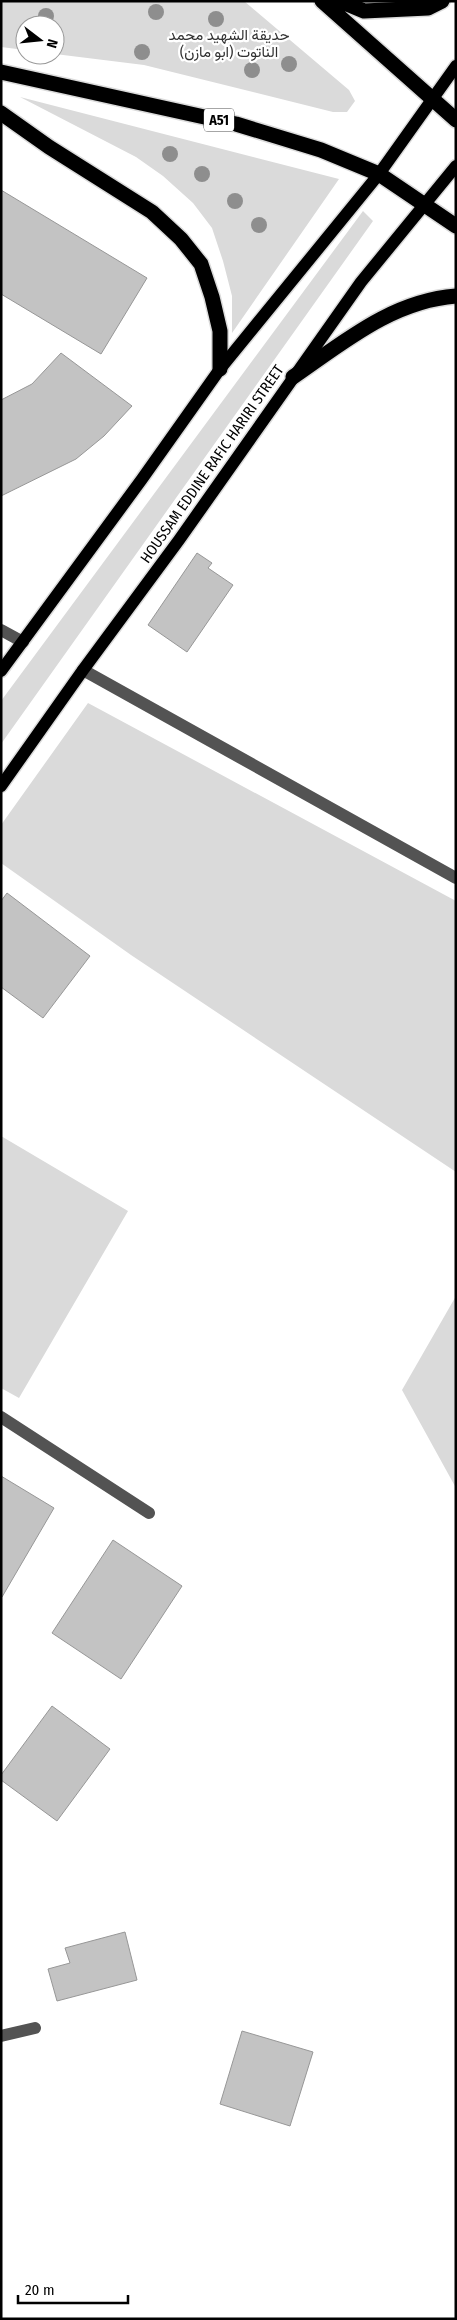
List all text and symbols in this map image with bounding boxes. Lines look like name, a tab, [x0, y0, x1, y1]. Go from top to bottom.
north arrow	[15, 15, 65, 65]
park label: حديقة الشهيد محمد الناتوت (ابو مازن)	[168, 26, 290, 61]
text: N	[43, 37, 61, 50]
road number: A51	[204, 108, 234, 132]
street label: HOUSSAM EDDINE RAFIC HARIRI STREET	[136, 361, 288, 567]
scale bar	[18, 2272, 128, 2304]
text: 20 m	[25, 2281, 55, 2299]

